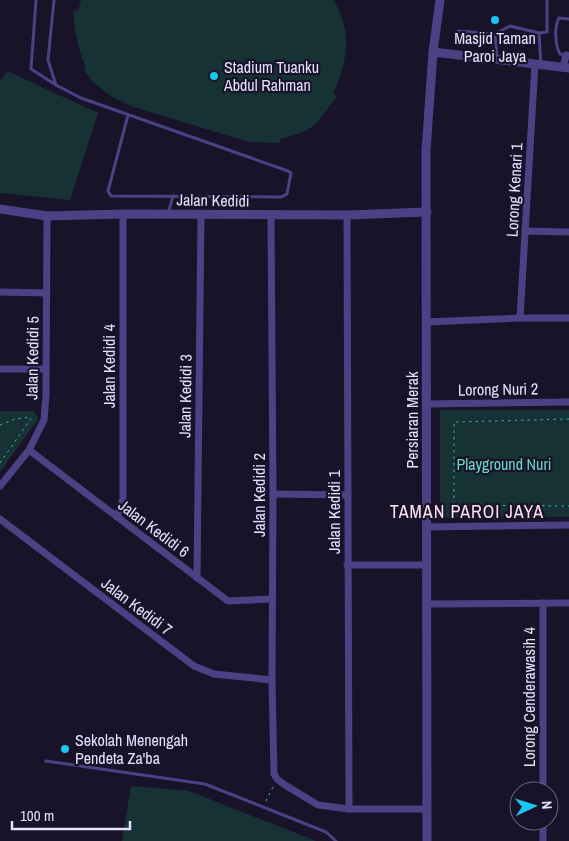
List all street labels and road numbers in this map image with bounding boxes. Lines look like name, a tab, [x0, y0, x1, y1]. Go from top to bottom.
street label: Lorong Kenari 1	[501, 142, 527, 238]
street label: Jalan Kedidi	[176, 188, 250, 212]
street label: Jalan Kedidi 5	[20, 316, 44, 400]
street label: Jalan Kedidi 4	[98, 324, 120, 408]
street label: Jalan Kedidi 3	[173, 354, 197, 438]
street label: Persiaran Merak	[401, 371, 423, 468]
street label: Lorong Nuri 2	[458, 377, 538, 401]
street label: Jalan Kedidi 2	[248, 453, 270, 537]
street label: Jalan Kedidi 1	[323, 469, 345, 554]
street label: Jalan Kedidi 6	[114, 494, 194, 562]
street label: Jalan Kedidi 7	[97, 572, 177, 640]
street label: Lorong Cenderawasih 4	[518, 627, 540, 767]

